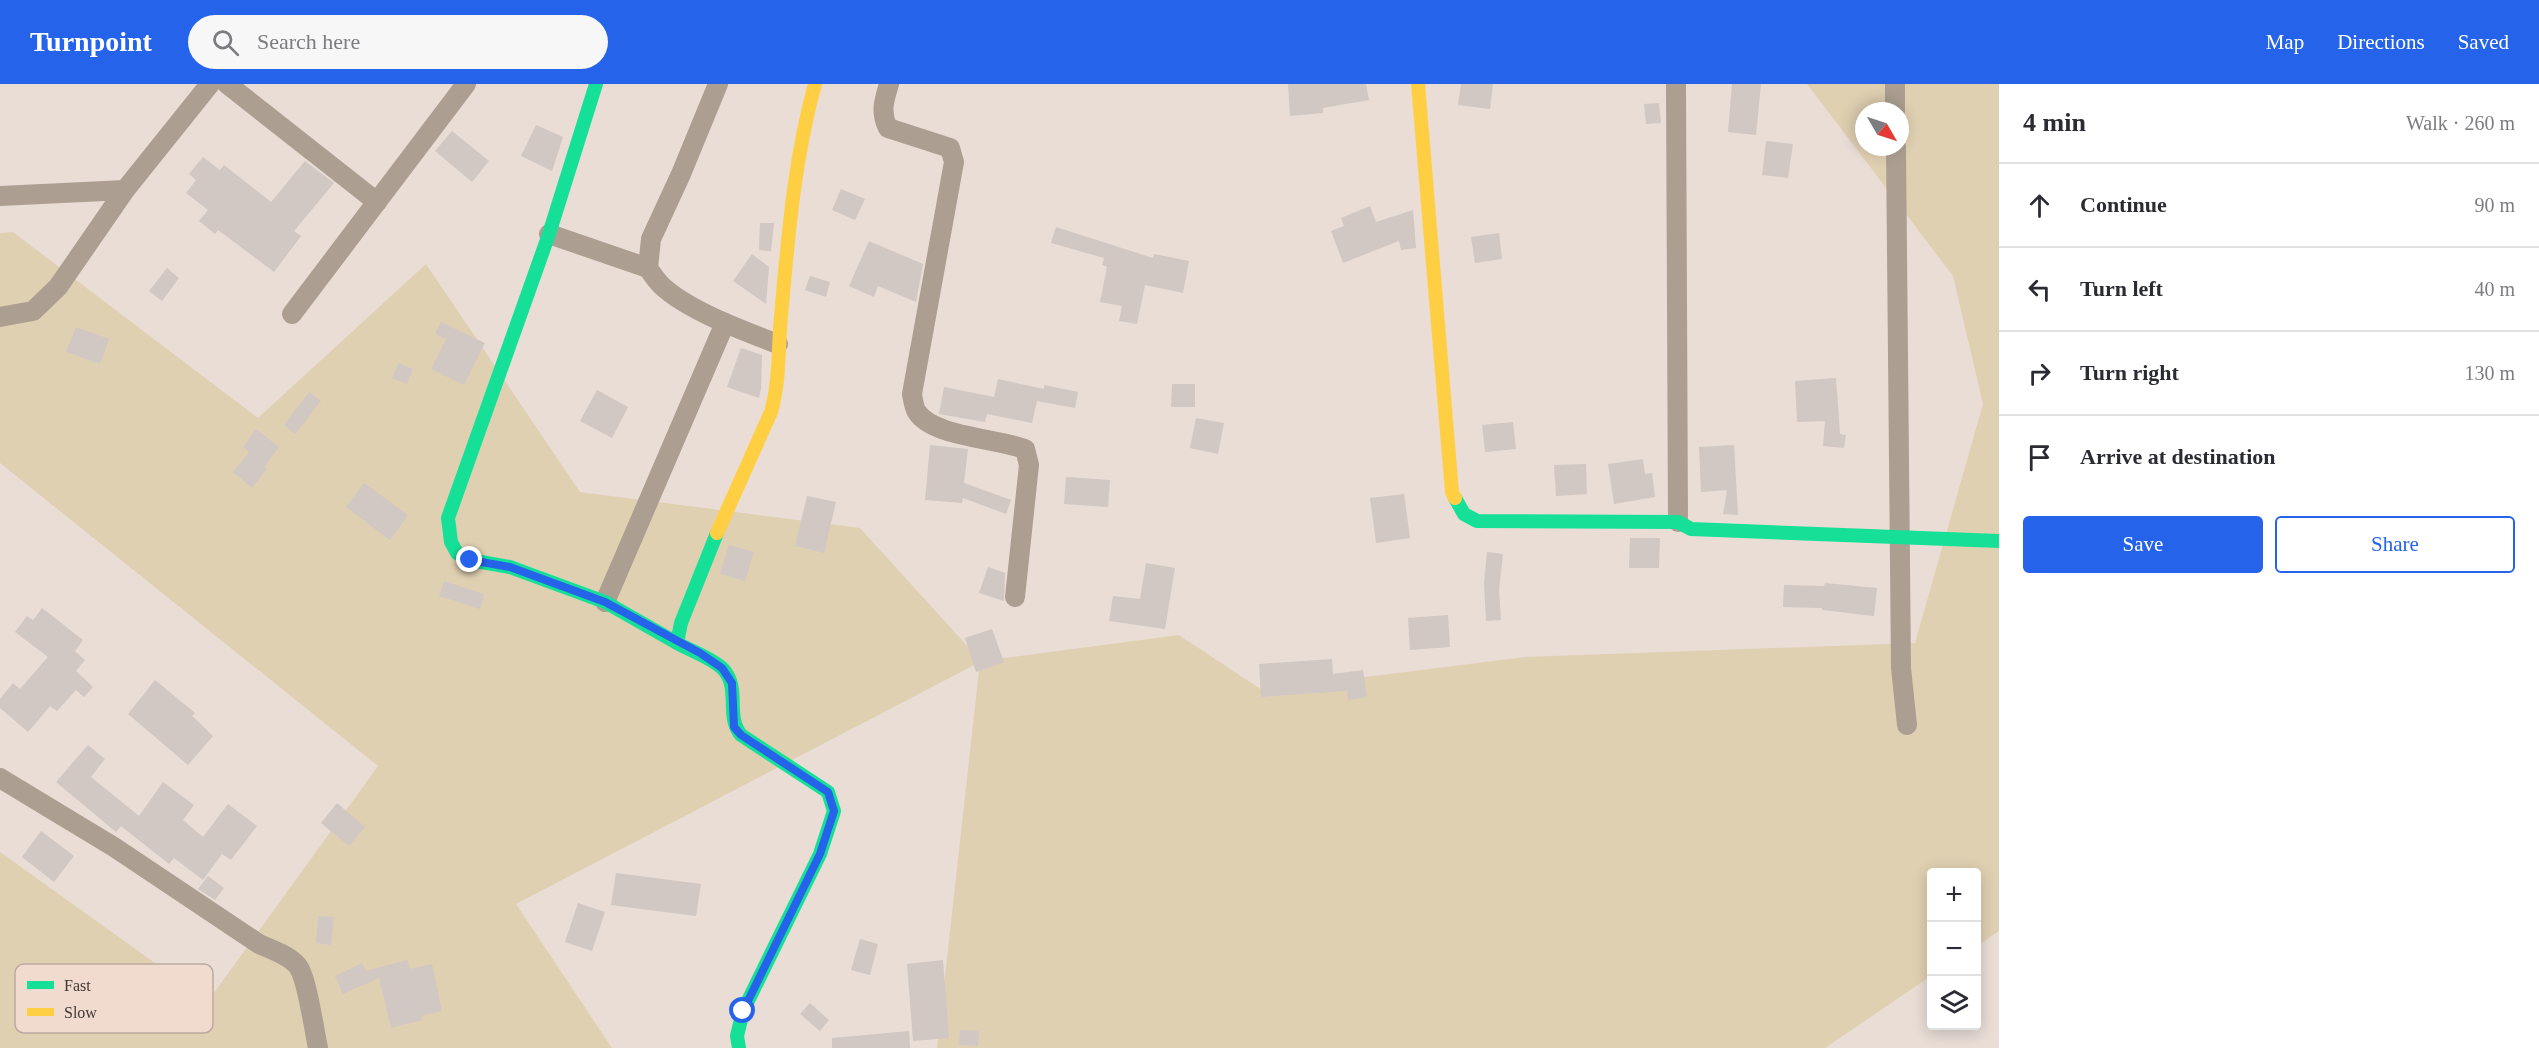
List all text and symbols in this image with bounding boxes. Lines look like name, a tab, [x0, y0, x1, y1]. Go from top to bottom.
search box	[188, 15, 608, 69]
text: Turnpoint	[30, 26, 152, 57]
icon: search	[209, 26, 242, 59]
text: Search here	[257, 29, 360, 54]
text: Map	[2266, 30, 2304, 54]
text: Directions	[2337, 30, 2425, 54]
text: Saved	[2458, 30, 2509, 54]
north arrow	[1855, 102, 1909, 156]
text: 4 min	[2023, 108, 2086, 137]
text: Walk · 260 m	[2406, 112, 2515, 134]
icon: ahead	[2023, 189, 2056, 222]
text: Continue	[2080, 192, 2167, 217]
text: 90 m	[2474, 194, 2515, 216]
icon: left	[2023, 273, 2056, 306]
text: Turn left	[2080, 276, 2163, 301]
text: 40 m	[2474, 278, 2515, 300]
icon: right	[2023, 357, 2056, 390]
text: Turn right	[2080, 360, 2179, 385]
text: 130 m	[2464, 362, 2515, 384]
icon: arrive	[2023, 441, 2056, 474]
text: Arrive at destination	[2080, 444, 2276, 469]
button: Save	[2023, 516, 2263, 573]
button: Share	[2275, 516, 2515, 573]
route end	[456, 546, 482, 572]
map controls	[1927, 868, 1981, 1030]
button: +	[1927, 868, 1981, 922]
button: −	[1927, 922, 1981, 976]
legend	[15, 964, 213, 1033]
button: layers	[1927, 976, 1981, 1030]
text: Fast	[64, 977, 91, 994]
route start	[729, 997, 755, 1023]
text: Slow	[64, 1004, 97, 1021]

